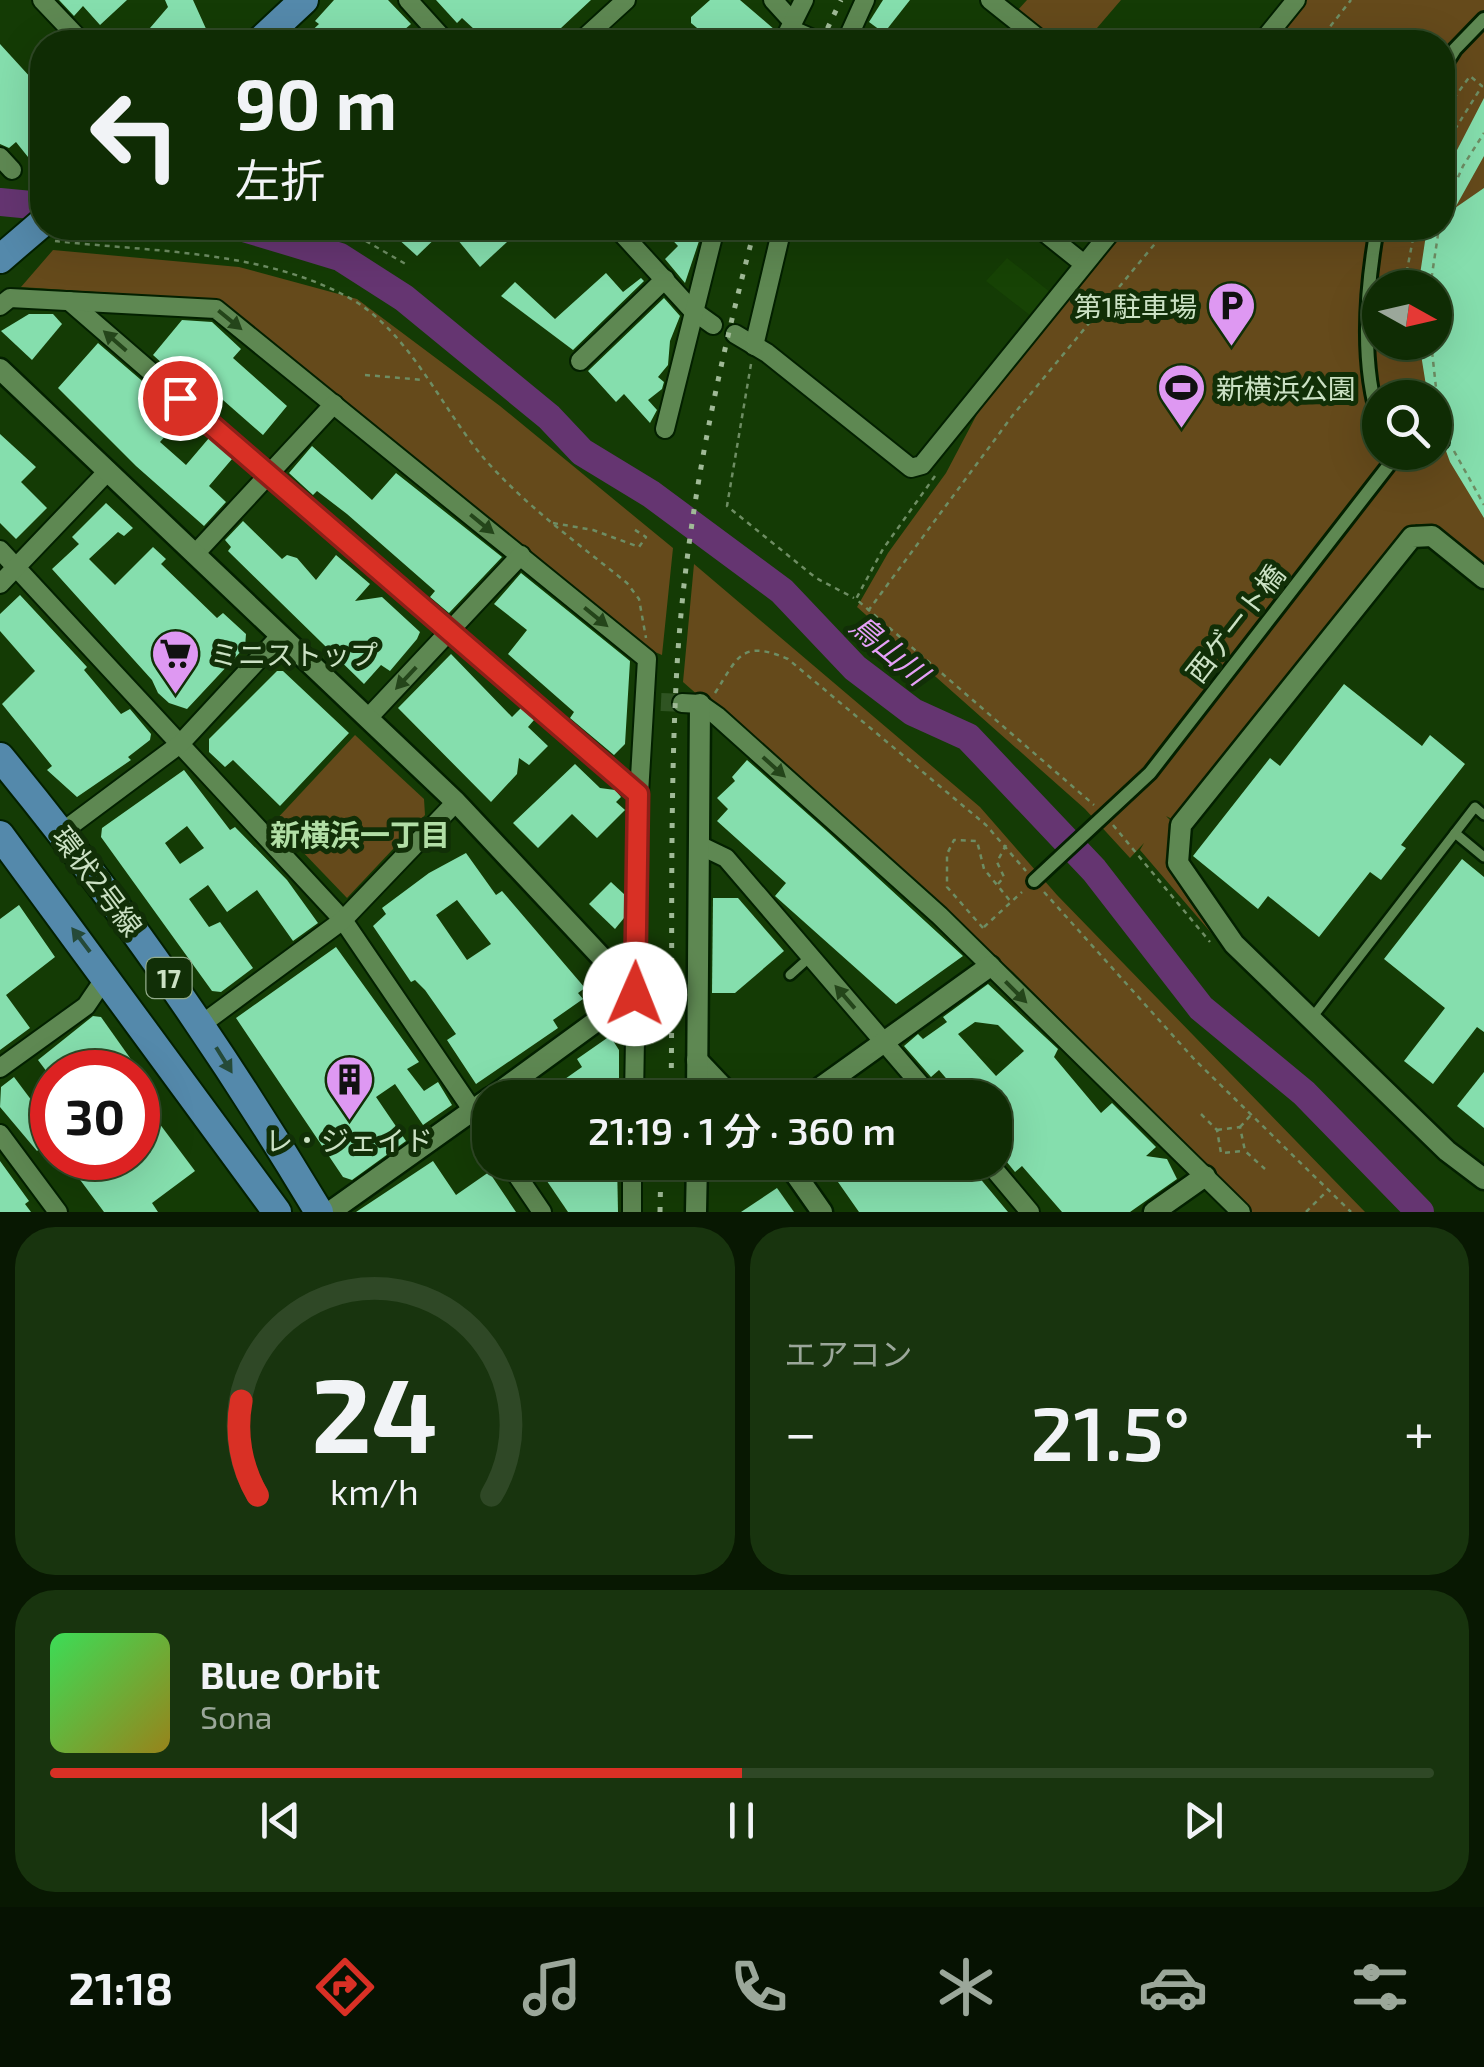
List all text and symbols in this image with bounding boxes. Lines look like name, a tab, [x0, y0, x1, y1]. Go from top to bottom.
text: 90 m	[235, 60, 397, 144]
icon: left	[70, 70, 200, 200]
text: 左折	[235, 152, 325, 206]
north arrow	[1362, 270, 1452, 360]
map controls	[1362, 270, 1452, 470]
parking icon: 第1駐車場	[1206, 280, 1258, 348]
place label: 第1駐車場	[1074, 289, 1197, 323]
one-way arrow	[217, 309, 242, 330]
one-way arrow	[102, 330, 127, 352]
pin	[138, 356, 223, 441]
sports icon: 新横浜公園	[1155, 362, 1207, 430]
icon: arrive	[153, 371, 208, 426]
place label: 新横浜公園	[1216, 371, 1356, 405]
button: search	[1362, 380, 1452, 470]
one-way arrow	[470, 513, 495, 534]
street label: 西ゲート橋	[1179, 557, 1291, 689]
one-way arrow	[583, 606, 608, 628]
water label: 鳥山川	[844, 606, 938, 694]
supermarket icon: ミニストップ	[149, 628, 201, 696]
place label: ミニストップ	[210, 637, 378, 671]
one-way arrow	[395, 665, 418, 689]
one-way arrow	[762, 755, 786, 778]
district label: 新横浜一丁目	[270, 816, 450, 852]
street label: 環状2号線	[46, 820, 150, 942]
one-way arrow	[71, 927, 91, 953]
position arrow	[583, 942, 687, 1046]
road number: 17	[146, 958, 192, 998]
one-way arrow	[1004, 980, 1028, 1004]
one-way arrow	[834, 985, 856, 1010]
one-way arrow	[215, 1046, 233, 1074]
speed limit sign: 30	[30, 1050, 160, 1180]
building icon: レ・ジェイド	[323, 1054, 375, 1122]
text: 21:19 · 1 分 · 360 m	[588, 1107, 896, 1153]
place label: レ・ジェイド	[265, 1123, 433, 1157]
text: エアコン	[785, 1334, 913, 1372]
text: 24	[311, 1349, 438, 1474]
text: 21.5°	[1030, 1386, 1190, 1476]
text: −	[785, 1398, 817, 1464]
text: +	[1404, 1398, 1434, 1464]
text: km/h	[330, 1469, 419, 1512]
text: Blue Orbit	[200, 1651, 380, 1697]
text: Sona	[200, 1697, 272, 1735]
icon: previous	[253, 1793, 308, 1848]
icon: pause	[714, 1793, 769, 1848]
icon: next	[1176, 1793, 1231, 1848]
icon: directions	[310, 1952, 380, 2022]
icon: music	[517, 1952, 587, 2022]
icon: phone	[724, 1952, 794, 2022]
icon: climate	[931, 1952, 1001, 2022]
icon: car	[1138, 1952, 1208, 2022]
icon: filters	[1345, 1952, 1415, 2022]
text: 21:18	[69, 1960, 173, 2014]

